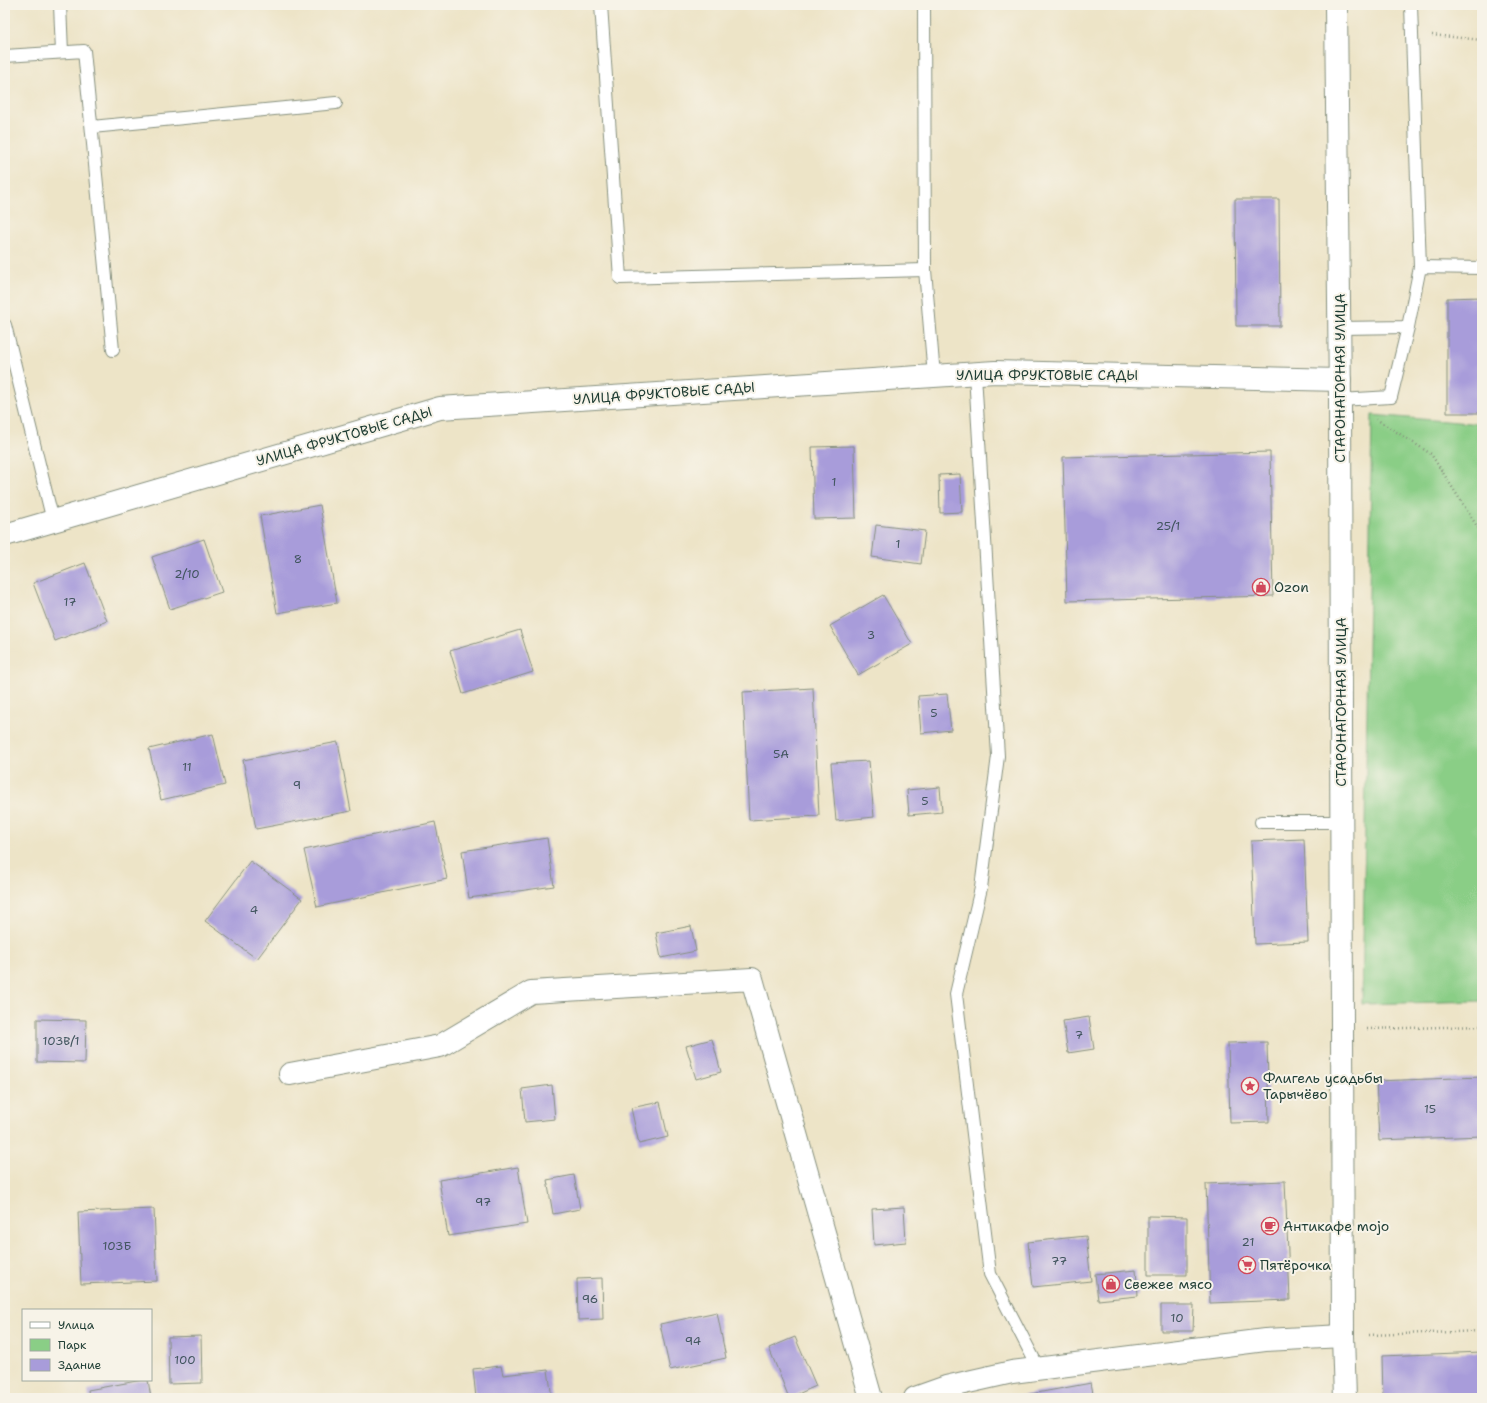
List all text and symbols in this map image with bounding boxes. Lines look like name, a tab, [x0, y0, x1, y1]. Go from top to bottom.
street label: СТАРОНАГОРНАЯ УЛИЦА	[1331, 293, 1349, 463]
street label: УЛИЦА ФРУКТОВЫЕ САДЫ	[956, 366, 1138, 384]
street label: УЛИЦА ФРУКТОВЫЕ САДЫ	[573, 378, 755, 408]
street label: УЛИЦА ФРУКТОВЫЕ САДЫ	[254, 402, 434, 470]
house number: 1	[831, 474, 837, 490]
house number: 25/1	[1156, 518, 1180, 534]
house number: 1	[895, 536, 901, 552]
house number: 8	[294, 551, 302, 567]
house number: 2/10	[174, 566, 200, 582]
shop icon: Ozon	[1251, 577, 1271, 597]
place label: Ozon	[1274, 578, 1309, 596]
house number: 17	[64, 594, 76, 610]
street label: СТАРОНАГОРНАЯ УЛИЦА	[1332, 617, 1350, 787]
house number: 3	[867, 627, 875, 643]
house number: 5	[930, 705, 938, 721]
house number: 5А	[773, 746, 789, 762]
house number: 11	[182, 759, 192, 775]
house number: 9	[293, 777, 301, 793]
house number: 5	[921, 793, 929, 809]
house number: 4	[250, 902, 258, 918]
house number: 7	[1075, 1027, 1083, 1043]
house number: 103В/1	[42, 1033, 80, 1049]
place label: Флигель усадьбы Тарычёво	[1263, 1069, 1383, 1103]
place icon: Флигель усадьбы Тарычёво	[1240, 1076, 1260, 1096]
house number: 15	[1424, 1101, 1436, 1117]
house number: 97	[475, 1194, 491, 1210]
cafe icon: Антикафе mojo	[1260, 1216, 1280, 1236]
place label: Антикафе mojo	[1283, 1217, 1389, 1235]
house number: 21	[1242, 1234, 1254, 1250]
house number: 103Б	[103, 1238, 131, 1254]
house number: 77	[1051, 1253, 1067, 1269]
supermarket icon: Пятёрочка	[1237, 1255, 1257, 1275]
place label: Пятёрочка	[1260, 1256, 1331, 1274]
shop icon: Свежее мясо	[1101, 1274, 1121, 1294]
place label: Свежее мясо	[1124, 1275, 1212, 1293]
house number: 96	[582, 1291, 598, 1307]
legend	[22, 1309, 152, 1381]
house number: 10	[1170, 1310, 1184, 1326]
text: Улица	[58, 1317, 95, 1333]
house number: 94	[685, 1333, 701, 1349]
text: Парк	[58, 1337, 87, 1353]
house number: 100	[174, 1352, 196, 1368]
text: Здание	[58, 1357, 102, 1373]

